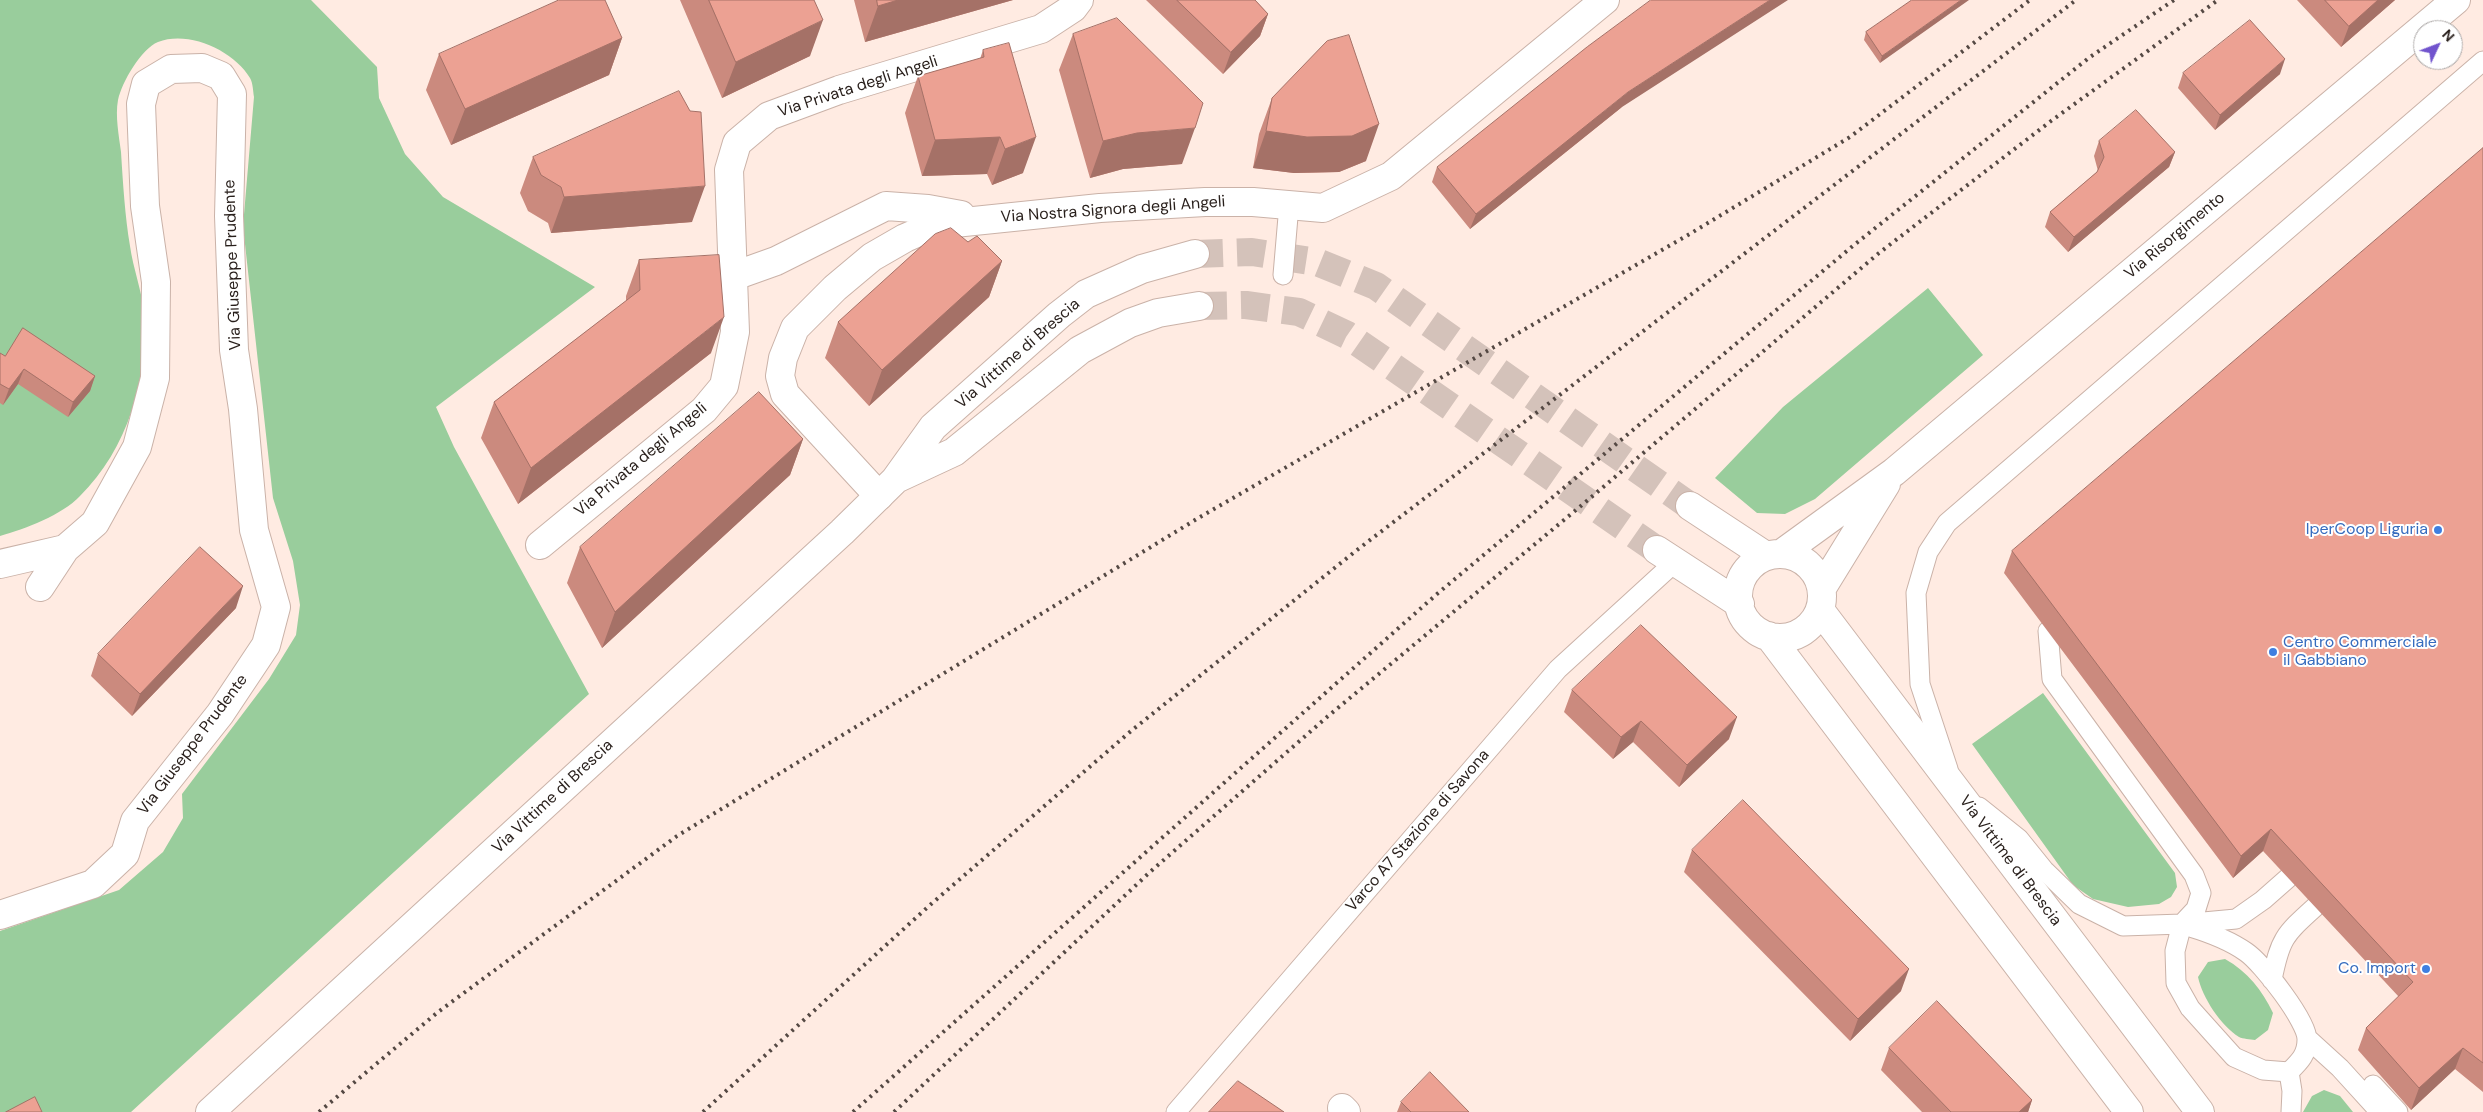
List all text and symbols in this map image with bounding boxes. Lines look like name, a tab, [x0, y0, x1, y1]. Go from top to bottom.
north arrow	[2413, 20, 2463, 70]
text: N	[2438, 26, 2458, 45]
street label: Via Privata degli Angeli	[776, 52, 940, 122]
street label: Via Giuseppe Prudente	[220, 179, 246, 351]
street label: Via Risorgimento	[2121, 188, 2229, 284]
street label: Via Nostra Signora degli Angeli	[1000, 193, 1226, 227]
street label: Via Vittime di Brescia	[952, 295, 1084, 413]
street label: Via Privata degli Angeli	[571, 399, 711, 521]
place label: IperCoop Liguria	[2306, 520, 2428, 540]
marker: IperCoop Liguria	[2432, 524, 2444, 536]
place label: Centro Commerciale il Gabbiano	[2283, 633, 2437, 671]
marker: Centro Commerciale il Gabbiano	[2267, 646, 2279, 658]
street label: Via Giuseppe Prudente	[134, 671, 252, 819]
street label: Via Vittime di Brescia	[489, 736, 617, 858]
street label: Varco A7 Stazione di Savona	[1342, 746, 1494, 916]
street label: Via Vittime di Brescia	[1955, 792, 2065, 930]
place label: Co. Import	[2338, 959, 2416, 979]
marker: Co. Import	[2420, 963, 2432, 975]

